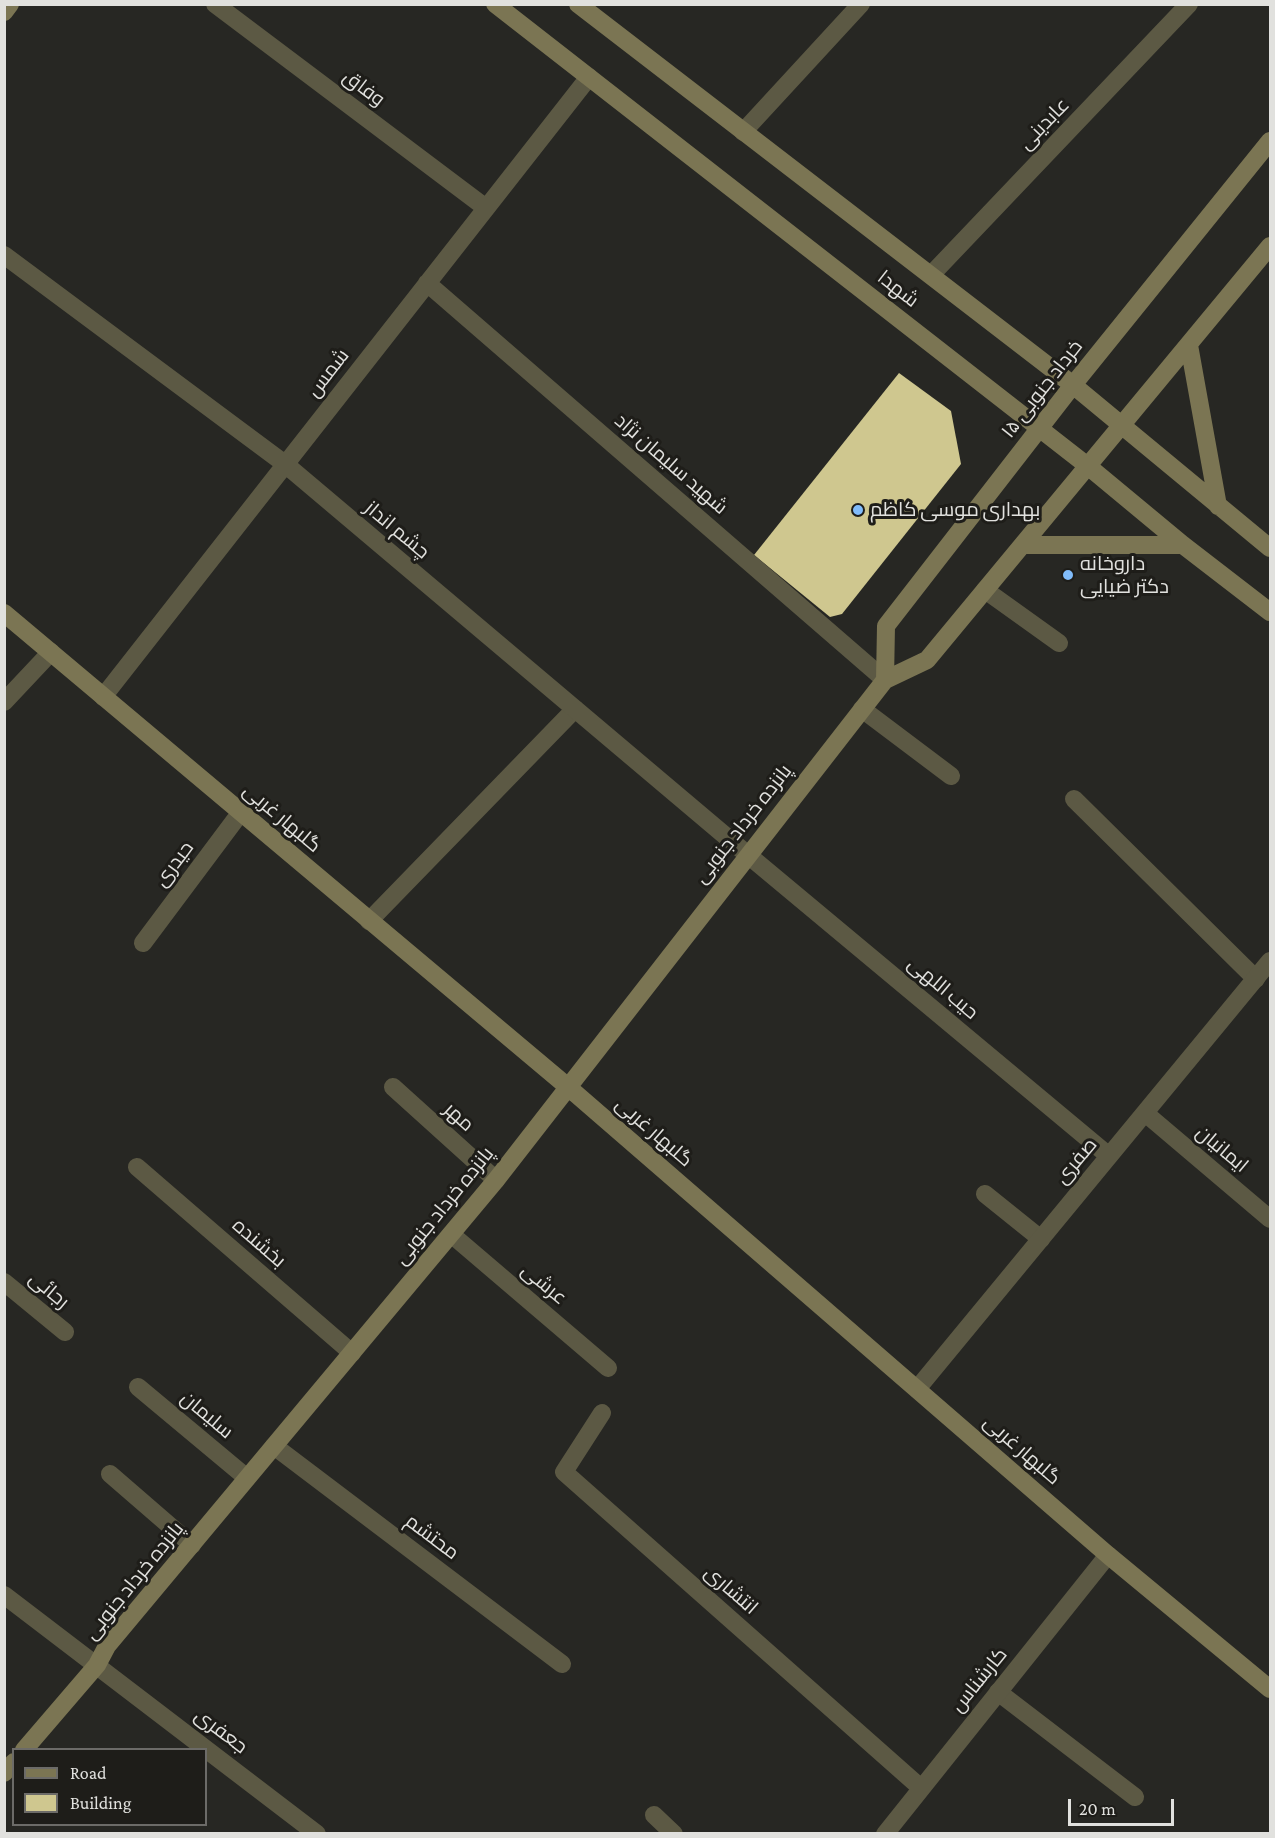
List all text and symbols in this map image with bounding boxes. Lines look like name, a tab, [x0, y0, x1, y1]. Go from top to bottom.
street label: وفاق	[338, 65, 390, 111]
street label: عابدینی	[1014, 93, 1074, 155]
street label: شهدا	[873, 265, 923, 313]
street label: ۱۵ خرداد جنوبی	[996, 335, 1088, 443]
street label: شمس	[302, 344, 354, 402]
street label: شهید سلیمان نژاد	[610, 409, 732, 519]
street label: چشم انداز	[360, 496, 434, 564]
place label: بهداری موسی کاظم	[870, 498, 1040, 522]
marker: بهداری موسی کاظم	[851, 503, 865, 517]
place label: داروخانه دکتر ضیایی	[1080, 552, 1169, 599]
marker: داروخانه دکتر ضیایی	[1061, 568, 1075, 582]
street label: پانزده خرداد جنوبی	[689, 760, 797, 888]
street label: گلبهار غربی	[238, 778, 326, 858]
street label: حیدری	[149, 836, 199, 892]
street label: حیب اللهی	[903, 951, 983, 1025]
street label: گلبهار غربی	[610, 1092, 698, 1172]
street label: مهر	[439, 1097, 479, 1137]
street label: ایمانیان	[1191, 1120, 1253, 1178]
street label: صفری	[1050, 1133, 1102, 1189]
street label: پانزده خرداد جنوبی	[389, 1142, 499, 1270]
street label: بخشنده	[227, 1213, 291, 1273]
street label: عرشی	[516, 1258, 572, 1310]
street label: رجائی	[24, 1266, 74, 1314]
street label: سلیمان	[176, 1386, 238, 1444]
street label: گلبهار غربی	[978, 1410, 1066, 1490]
street label: محتشم	[400, 1509, 464, 1565]
street label: پانزده خرداد جنوبی	[79, 1517, 189, 1645]
street label: انتشاری	[699, 1560, 763, 1620]
street label: کارشناس	[946, 1643, 1012, 1717]
street label: جعفری	[190, 1703, 252, 1759]
legend	[12, 1748, 207, 1826]
text: Road	[70, 1763, 107, 1783]
scale bar	[1071, 1787, 1178, 1825]
text: Building	[70, 1793, 131, 1813]
text: 20 m	[1079, 1799, 1116, 1819]

